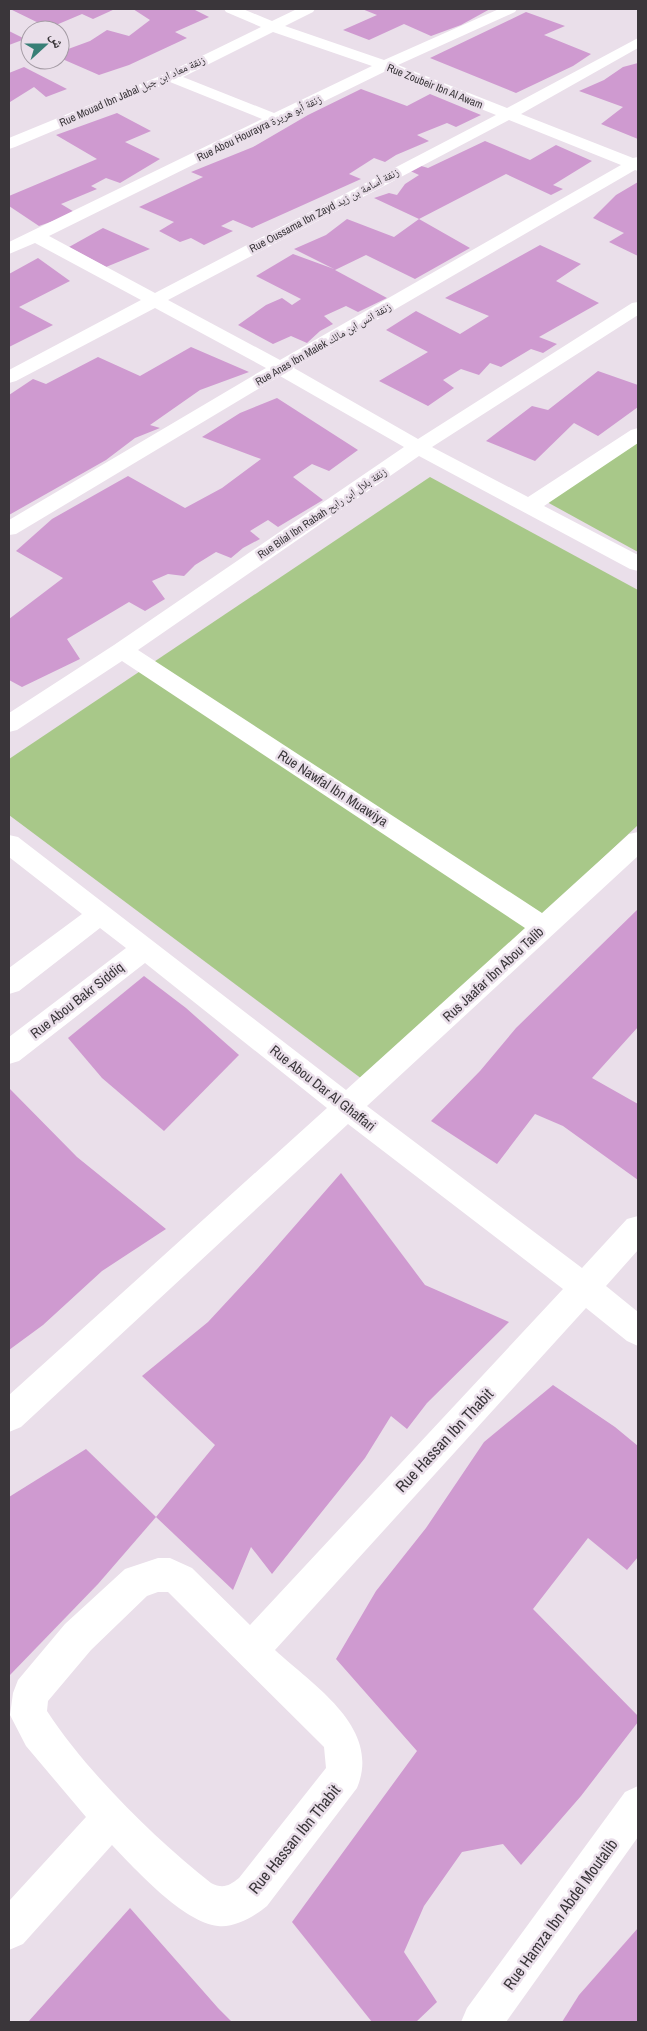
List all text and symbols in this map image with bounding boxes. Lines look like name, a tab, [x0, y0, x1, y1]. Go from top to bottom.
north arrow	[20, 20, 70, 70]
text: ش	[46, 30, 68, 51]
street label: Rue Mouad Ibn Jabal زنقة معاد ابن جبل	[57, 52, 207, 130]
street label: Rue Zoubeir Ibn Al Awam	[385, 60, 485, 112]
street label: Rue Abou Hourayra زنقة أبو هريرة	[194, 92, 324, 164]
street label: Rue Oussama Ibn Zayd زنقة أسامة بن زيد	[247, 165, 401, 255]
street label: Rue Anas Ibn Malek زنقة انس ابن مالك	[253, 299, 393, 389]
street label: Rue Bilal Ibn Rabah زنقة بلال ابن رابح	[255, 464, 389, 562]
street label: Rue Nawfal Ibn Muawiya	[275, 746, 392, 831]
street label: Rus Jaafar Ibn Abou Talib	[439, 923, 547, 1025]
street label: Rue Abou Bakr Siddiq	[27, 958, 127, 1042]
street label: Rue Abou Dar Al Ghaffari	[266, 1041, 380, 1135]
street label: Rue Hassan Ibn Thabit	[390, 1383, 498, 1497]
street label: Rue Hassan Ibn Thabit	[243, 1779, 345, 1898]
street label: Rue Hamza Ibn Abdel Moutalib	[498, 1834, 622, 1994]

